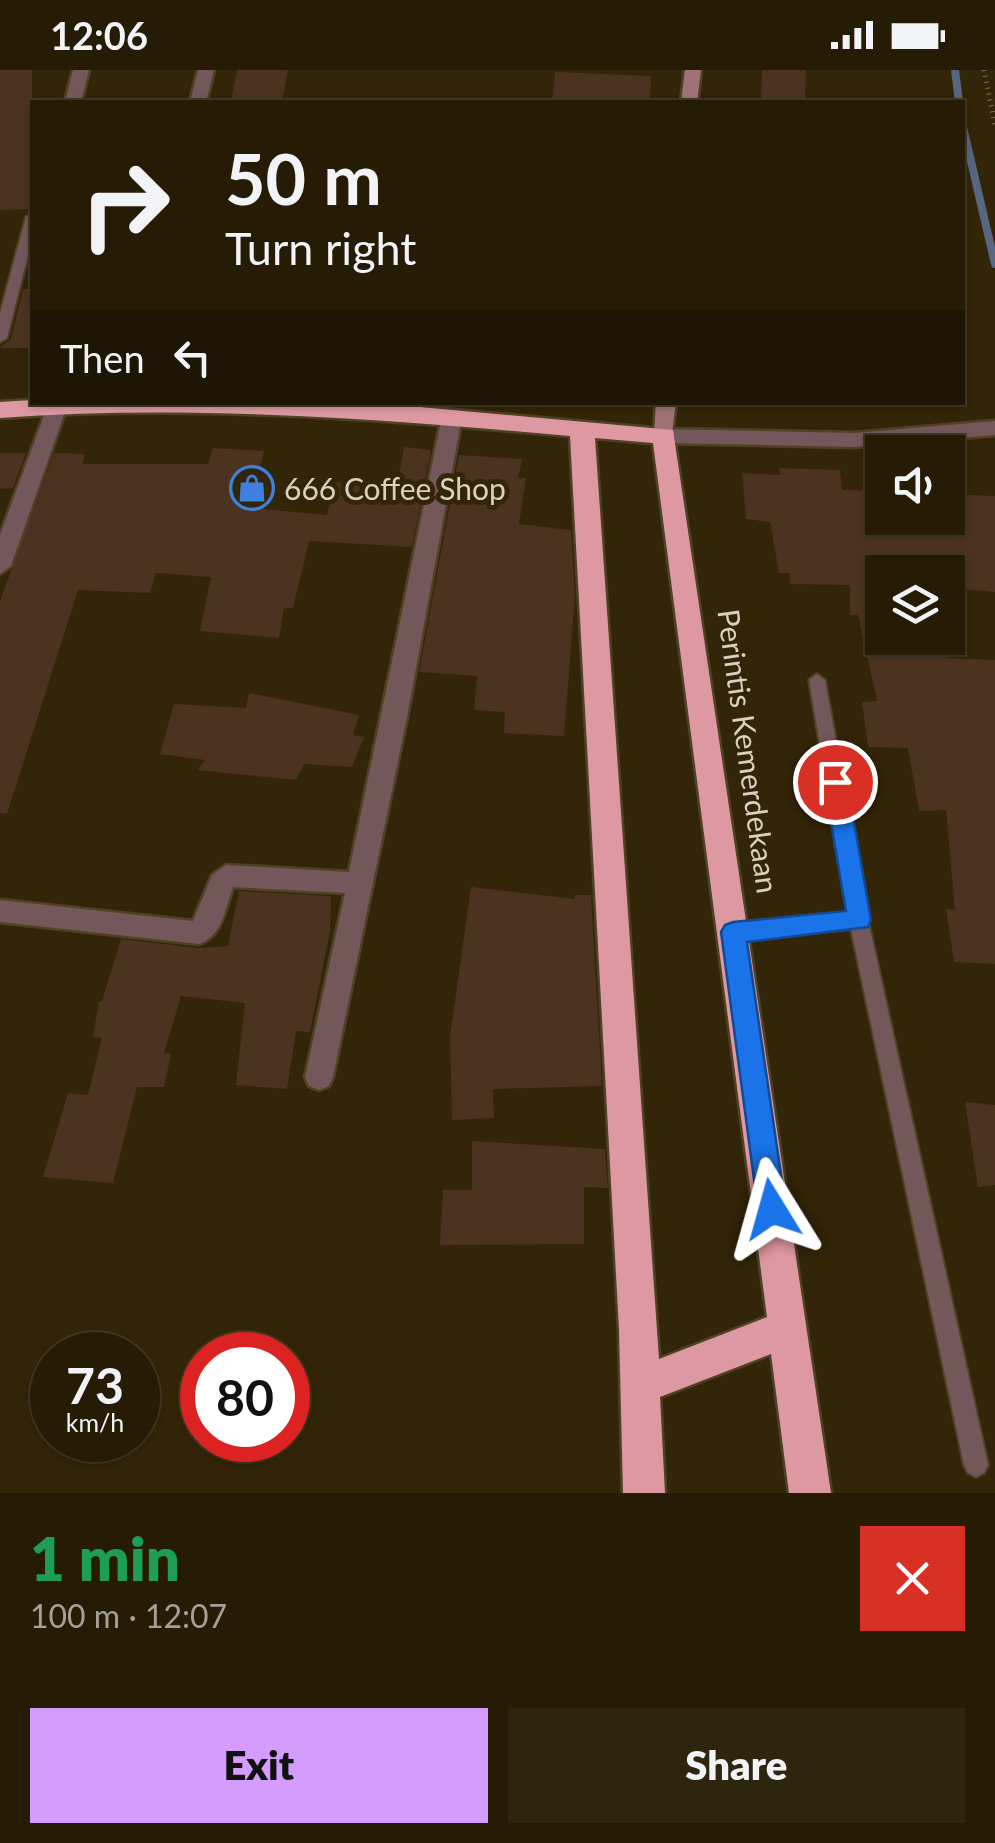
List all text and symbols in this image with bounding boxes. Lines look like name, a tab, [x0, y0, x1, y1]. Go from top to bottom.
text: 12:06	[50, 12, 148, 58]
text: 50 m	[225, 136, 382, 220]
icon: right	[60, 140, 190, 270]
text: Turn right	[225, 221, 416, 275]
icon: left	[165, 330, 220, 385]
text: Then	[60, 335, 145, 381]
map controls	[865, 435, 965, 655]
button: sound	[865, 435, 965, 535]
shop icon: 666 Coffee Shop	[229, 465, 275, 511]
place label: 666 Coffee Shop	[284, 470, 506, 506]
button: layers	[865, 555, 965, 655]
street label: Perintis Kemerdekaan	[711, 607, 787, 895]
pin	[793, 740, 878, 825]
icon: arrive	[808, 755, 863, 810]
position arrow	[720, 1157, 824, 1261]
speed limit sign: 80	[180, 1332, 310, 1462]
text: 73	[66, 1355, 124, 1415]
text: km/h	[66, 1407, 124, 1437]
text: 1 min	[30, 1522, 180, 1594]
button: close	[860, 1526, 965, 1631]
text: 100 m · 12:07	[30, 1596, 227, 1635]
button: Exit	[30, 1708, 488, 1823]
button: Share	[508, 1708, 965, 1823]

